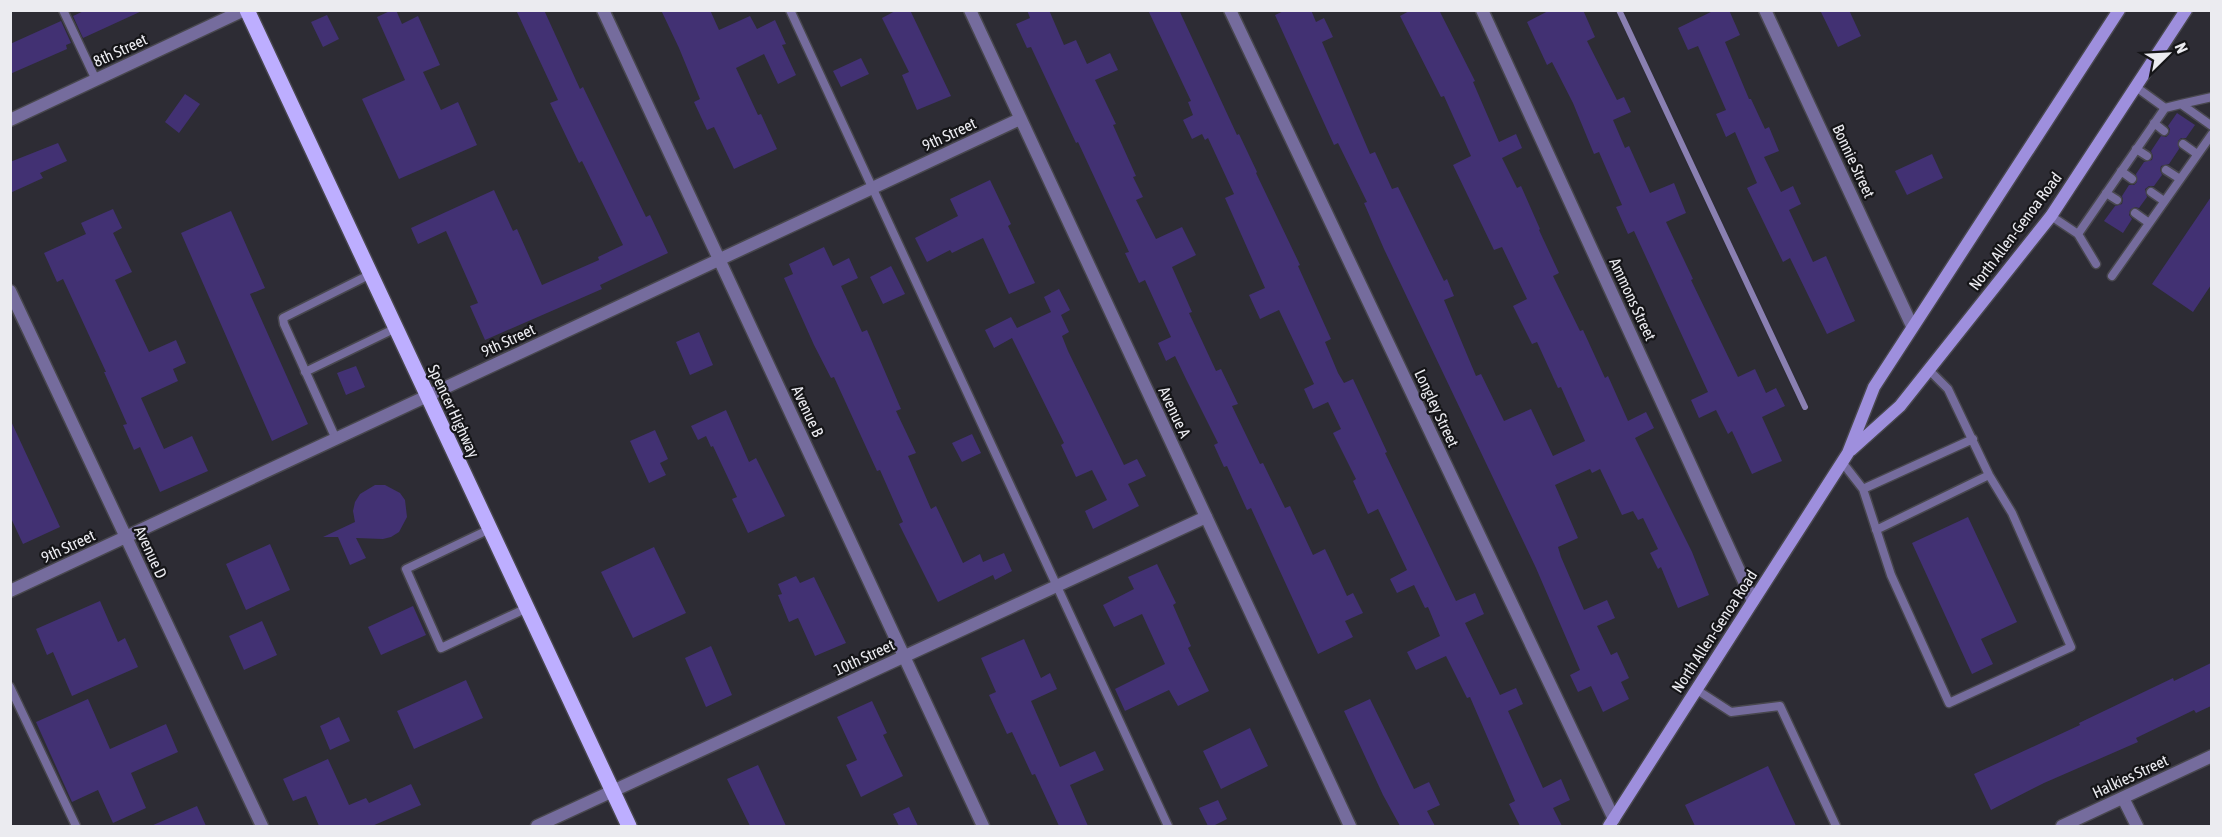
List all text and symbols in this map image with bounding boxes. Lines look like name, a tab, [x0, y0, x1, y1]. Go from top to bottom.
north arrow	[2138, 24, 2198, 84]
street label: 8th Street	[90, 30, 150, 70]
text: N	[2172, 40, 2192, 56]
street label: 9th Street	[919, 114, 979, 154]
street label: Bonnie Street	[1829, 121, 1879, 201]
street label: North Allen-Genoa Road	[1965, 169, 2065, 293]
street label: Ammons Street	[1606, 255, 1660, 344]
street label: 9th Street	[478, 320, 538, 360]
street label: Spencer Highway	[424, 362, 484, 461]
street label: Longley Street	[1410, 366, 1463, 450]
street label: Avenue B	[788, 383, 828, 440]
street label: Avenue A	[1155, 384, 1195, 441]
street label: Avenue D	[131, 523, 171, 581]
street label: 9th Street	[38, 526, 98, 566]
street label: North Allen-Genoa Road	[1668, 566, 1760, 696]
street label: 10th Street	[831, 635, 897, 679]
street label: Halkies Street	[2089, 750, 2171, 801]

